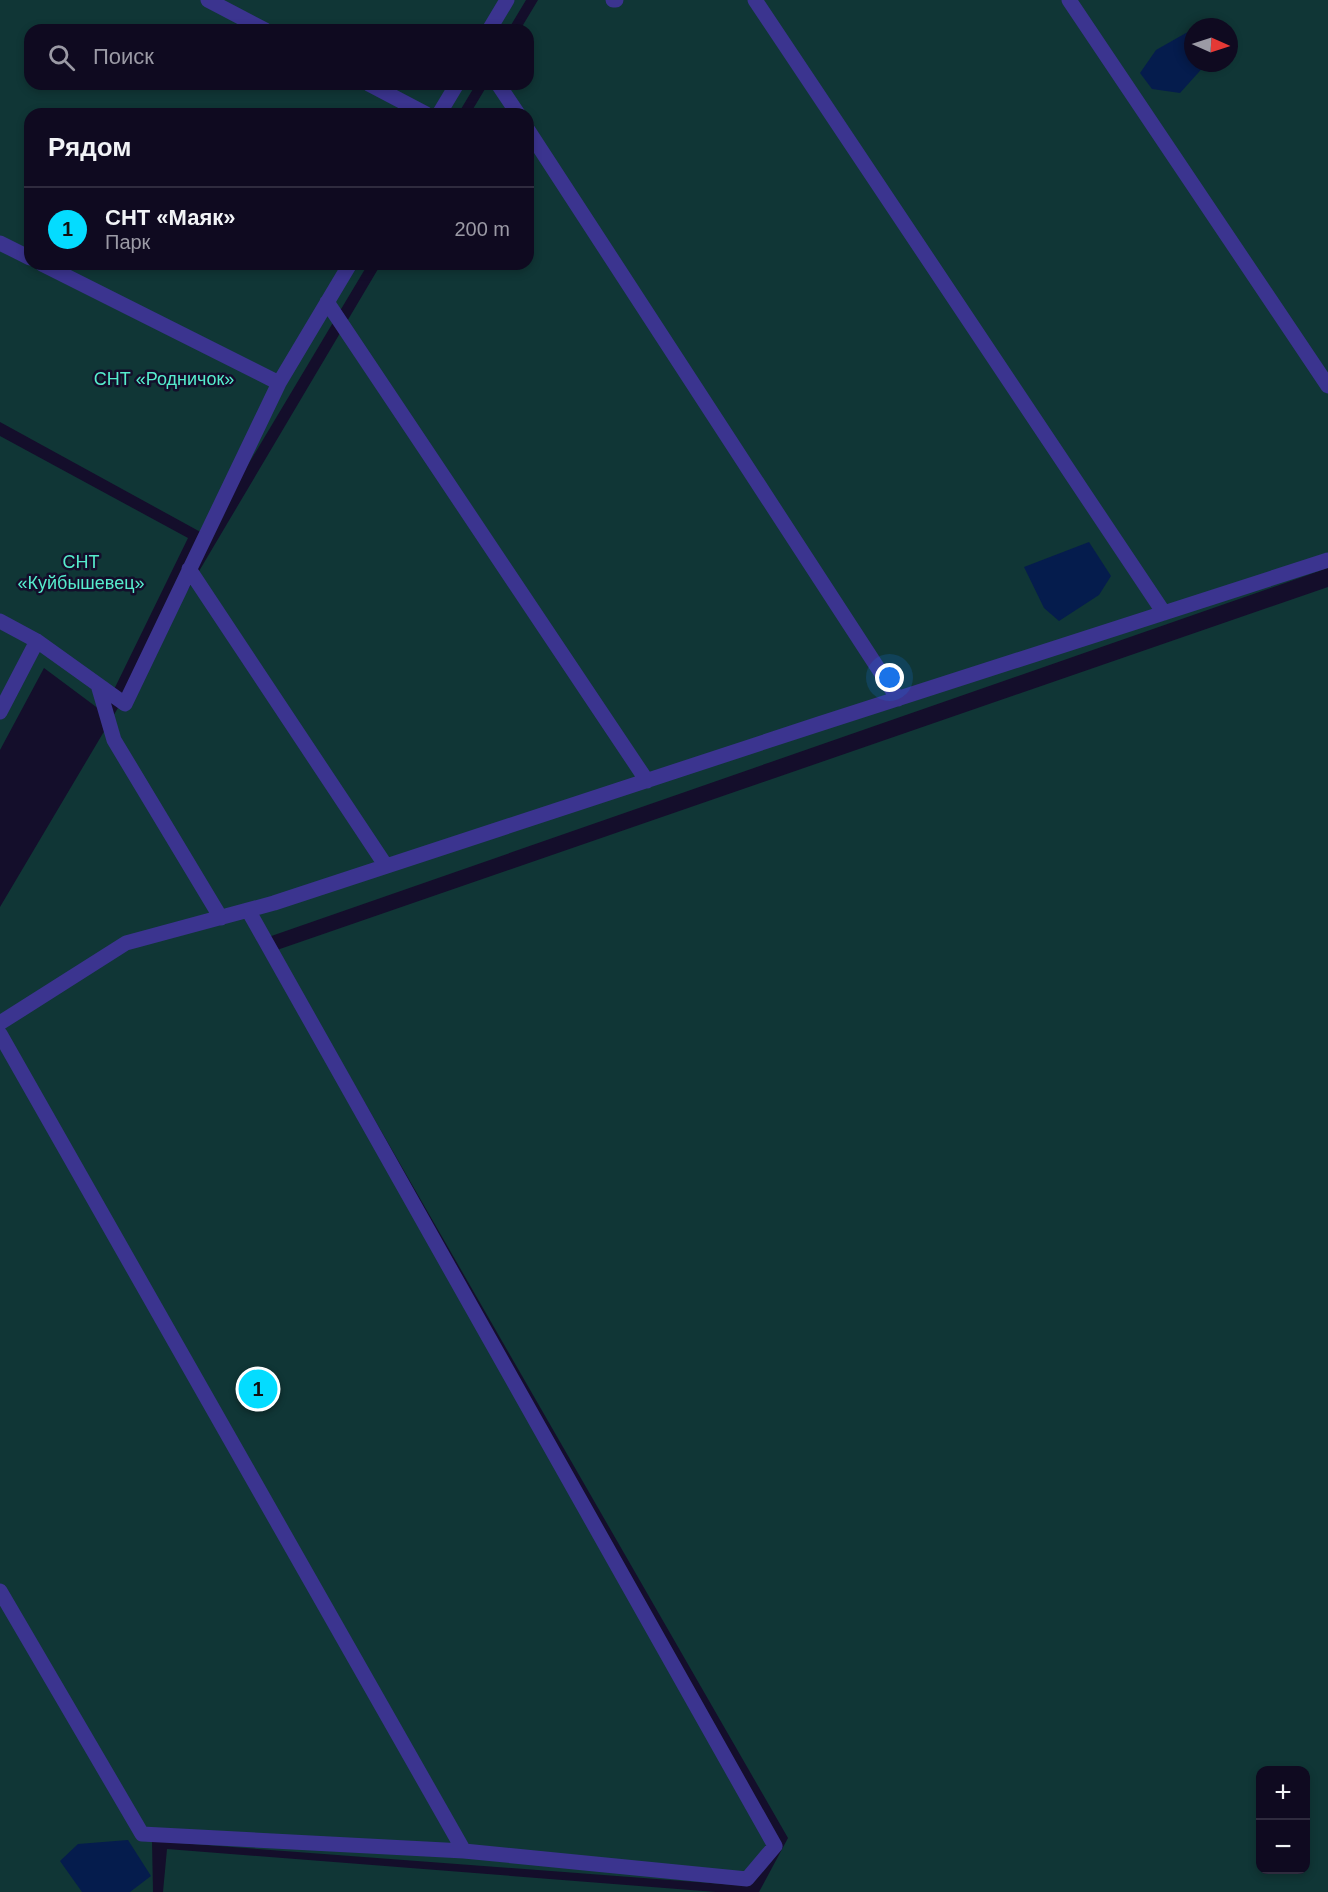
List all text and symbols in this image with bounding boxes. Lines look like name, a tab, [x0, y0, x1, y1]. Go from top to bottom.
north arrow	[1184, 18, 1238, 72]
search box	[24, 24, 534, 90]
icon: search	[45, 41, 78, 74]
text: Поиск	[93, 44, 154, 69]
text: Рядом	[48, 132, 131, 162]
text: СНТ «Маяк»	[105, 205, 235, 230]
text: 1	[62, 218, 73, 240]
text: 200 m	[454, 218, 510, 240]
text: Парк	[105, 231, 150, 253]
park label: СНТ «Родничок»	[94, 369, 234, 389]
park label: СНТ «Куйбышевец»	[18, 552, 144, 593]
your location	[875, 663, 904, 692]
pin: 1	[238, 1366, 278, 1412]
map controls	[1256, 1766, 1310, 1874]
button: +	[1256, 1766, 1310, 1820]
button: −	[1256, 1820, 1310, 1874]

